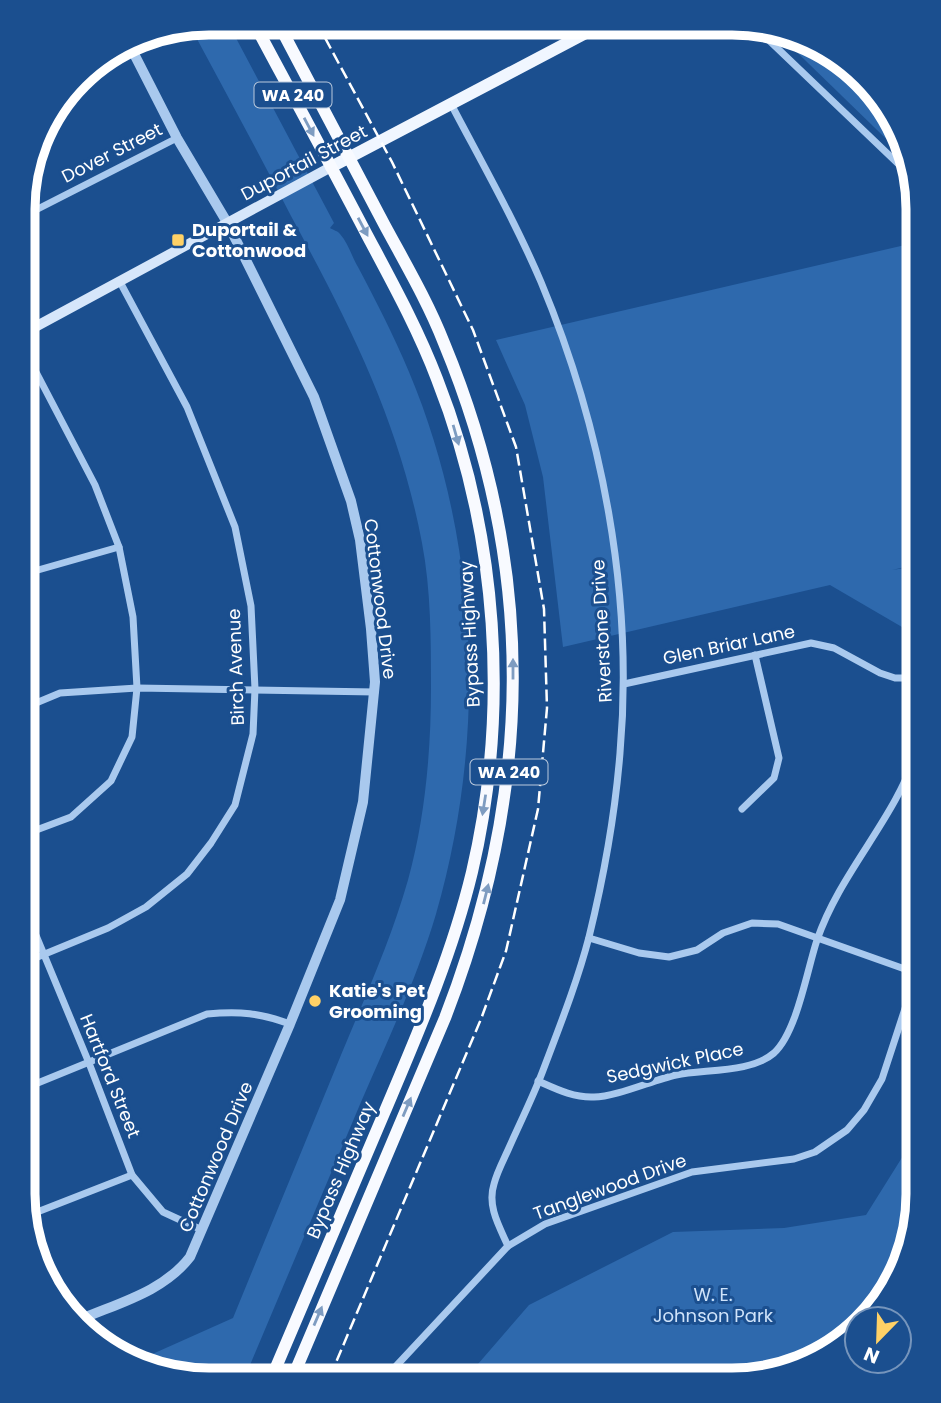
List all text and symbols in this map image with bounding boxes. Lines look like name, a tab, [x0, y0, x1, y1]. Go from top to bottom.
road number: WA 240	[254, 82, 332, 108]
street label: Dover Street	[57, 117, 166, 189]
one-way arrow	[303, 117, 315, 137]
street label: Duportail Street	[236, 119, 371, 206]
place label: Duportail & Cottonwood	[192, 217, 306, 263]
one-way arrow	[357, 218, 369, 238]
marker: Duportail & Cottonwood	[170, 232, 186, 248]
one-way arrow	[452, 424, 462, 445]
street label: Cottonwood Drive	[358, 517, 403, 681]
street label: Riverstone Drive	[585, 559, 618, 703]
street label: Bypass Highway	[453, 560, 486, 708]
street label: Birch Avenue	[221, 608, 250, 726]
street label: Glen Briar Lane	[661, 618, 797, 671]
one-way arrow	[507, 657, 519, 679]
road number: WA 240	[470, 760, 548, 785]
one-way arrow	[479, 794, 490, 816]
one-way arrow	[481, 883, 492, 905]
place label: Katie's Pet Grooming	[329, 978, 425, 1024]
marker: Katie's Pet Grooming	[307, 993, 323, 1009]
street label: Hartford Street	[74, 1010, 147, 1142]
street label: Sedgwick Place	[604, 1036, 746, 1089]
street label: Cottonwood Drive	[172, 1078, 259, 1236]
one-way arrow	[402, 1096, 413, 1117]
street label: Bypass Highway	[300, 1097, 381, 1242]
street label: Tanglewood Drive	[530, 1147, 690, 1226]
park label: W. E. Johnson Park	[653, 1282, 774, 1328]
one-way arrow	[313, 1305, 324, 1326]
north arrow	[843, 1305, 913, 1375]
text: N	[860, 1340, 883, 1370]

